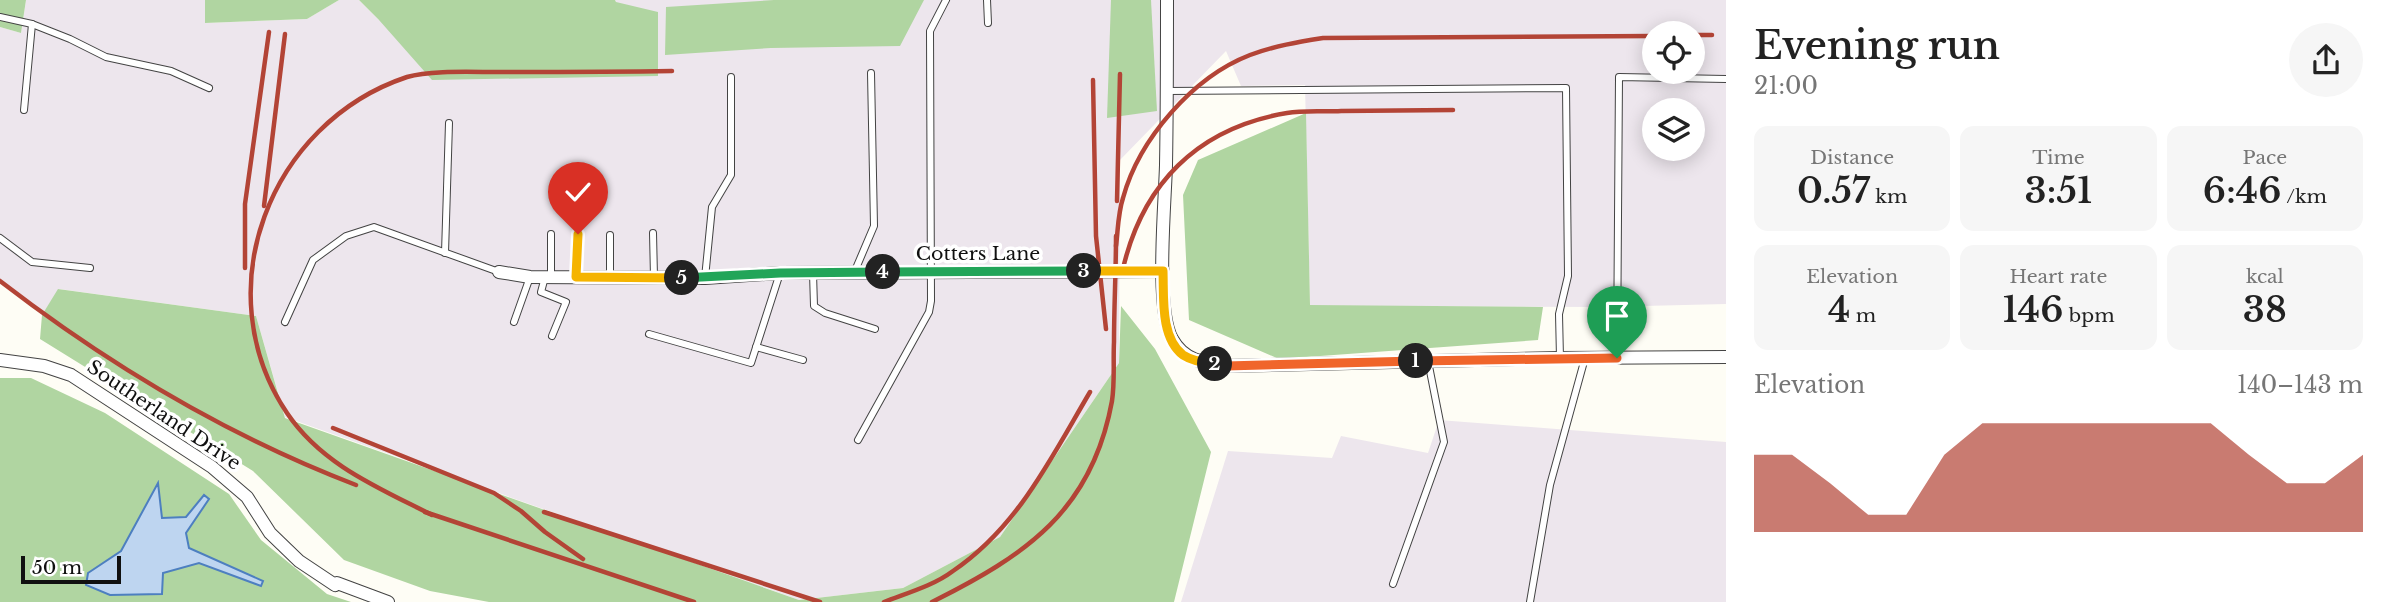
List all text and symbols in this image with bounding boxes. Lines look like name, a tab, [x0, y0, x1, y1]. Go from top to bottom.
map controls	[1642, 21, 1705, 161]
button: locate	[1642, 21, 1705, 84]
text: Evening run	[1754, 22, 2000, 69]
button: share	[2289, 23, 2363, 97]
text: 21:00	[1754, 72, 1818, 100]
button: layers	[1642, 98, 1705, 161]
text: Distance	[1810, 146, 1894, 169]
text: Time	[2032, 146, 2085, 169]
text: Pace	[2243, 146, 2287, 169]
pin	[548, 162, 608, 234]
text: 0.57	[1797, 169, 1870, 212]
text: 3:51	[2025, 169, 2092, 212]
text: 6:46	[2203, 169, 2281, 212]
icon: check	[559, 173, 597, 211]
text: km	[1870, 185, 1907, 208]
text: /km	[2281, 185, 2327, 208]
street label: Cotters Lane	[916, 242, 1040, 265]
pin: 4	[866, 254, 900, 290]
pin: 3	[1066, 254, 1102, 288]
text: 3	[1077, 259, 1090, 282]
pin: 5	[664, 260, 700, 296]
text: 4	[876, 260, 889, 283]
text: Elevation	[1806, 265, 1898, 288]
text: Heart rate	[2010, 265, 2107, 288]
text: kcal	[2246, 265, 2284, 288]
text: 5	[676, 266, 687, 289]
pin	[1587, 286, 1647, 358]
text: 4	[1828, 288, 1850, 331]
text: 146	[2002, 288, 2063, 331]
text: 38	[2243, 288, 2287, 331]
icon: arrive	[1598, 297, 1636, 335]
text: m	[1850, 304, 1876, 327]
text: bpm	[2063, 304, 2115, 327]
pin: 1	[1398, 344, 1434, 378]
pin: 2	[1198, 346, 1232, 382]
text: 1	[1411, 349, 1420, 372]
text: 2	[1208, 352, 1221, 375]
street label: Southerland Drive	[83, 355, 245, 475]
text: Elevation	[1754, 371, 1865, 399]
text: 140–143 m	[2237, 371, 2363, 399]
scale bar	[21, 553, 121, 585]
text: 50 m	[32, 556, 82, 579]

